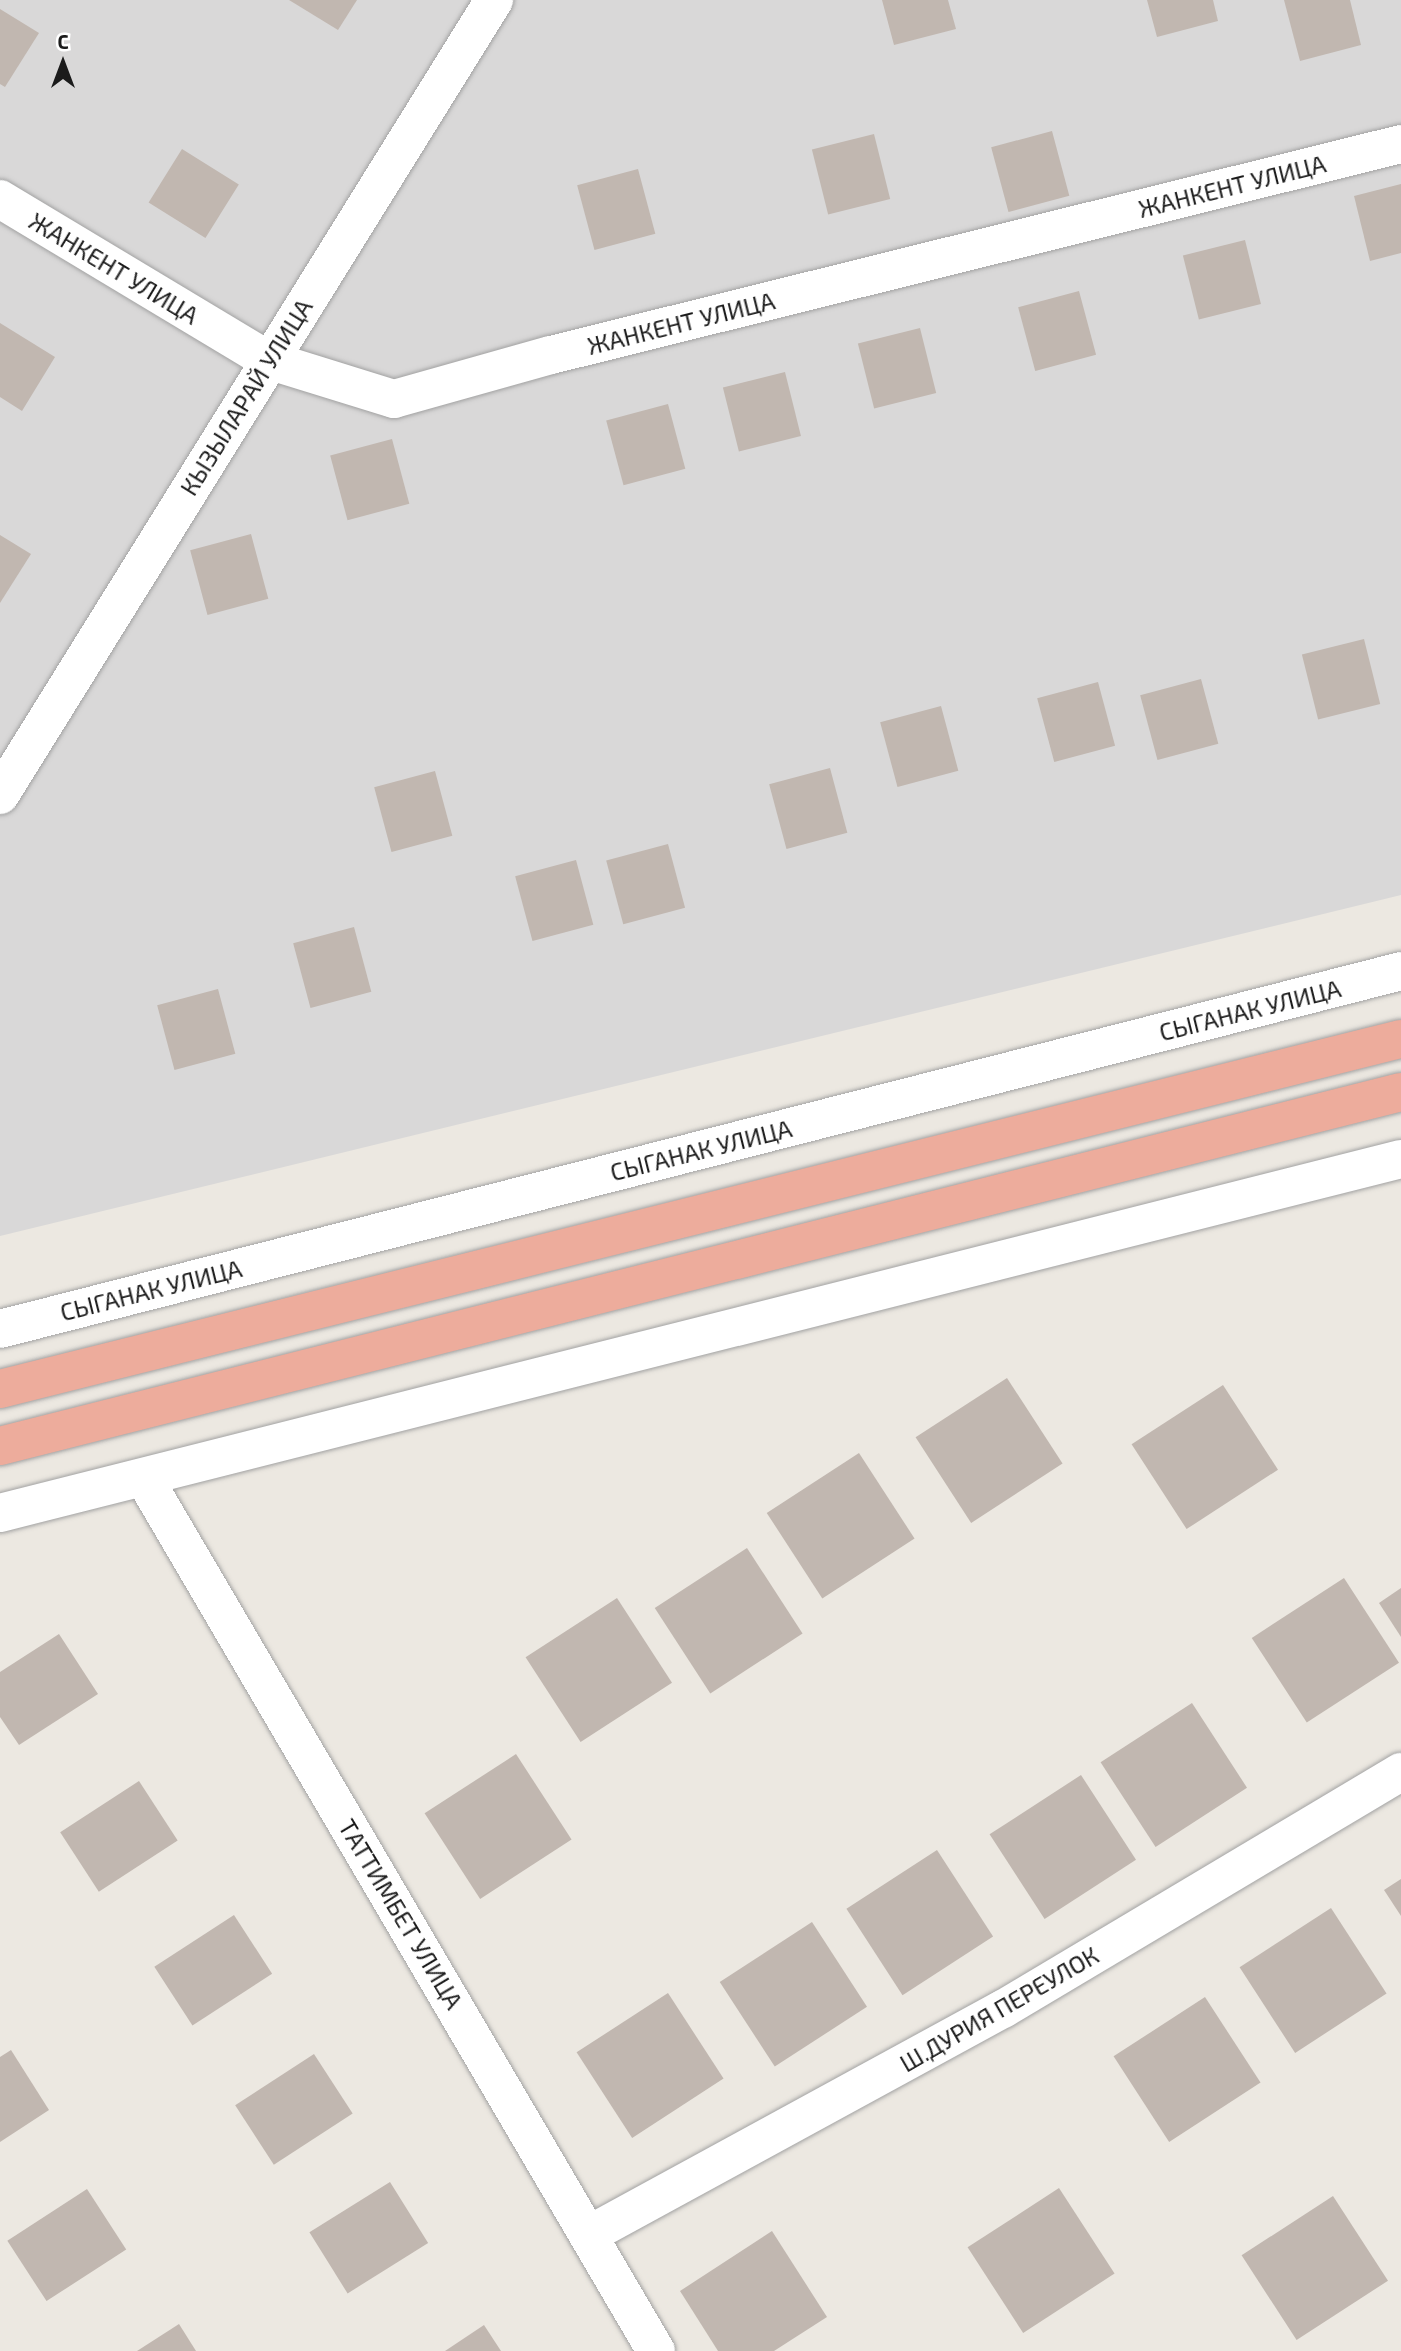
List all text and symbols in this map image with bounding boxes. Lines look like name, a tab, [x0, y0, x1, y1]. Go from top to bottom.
north arrow	[28, 28, 98, 98]
text: С	[57, 30, 69, 53]
street label: ЖАНКЕНТ УЛИЦА	[1135, 149, 1329, 223]
street label: ЖАНКЕНТ УЛИЦА	[24, 206, 204, 330]
street label: ЖАНКЕНТ УЛИЦА	[584, 286, 778, 360]
street label: КЫЗЫЛАРАЙ УЛИЦА	[174, 294, 318, 500]
street label: СЫГАНАК УЛИЦА	[1156, 973, 1344, 1047]
street label: СЫГАНАК УЛИЦА	[607, 1113, 795, 1187]
street label: СЫГАНАК УЛИЦА	[57, 1253, 245, 1327]
street label: ТАТТИМБЕТ УЛИЦА	[333, 1814, 469, 2014]
street label: Ш.ДУРИЯ ПЕРЕУЛОК	[895, 1940, 1103, 2078]

